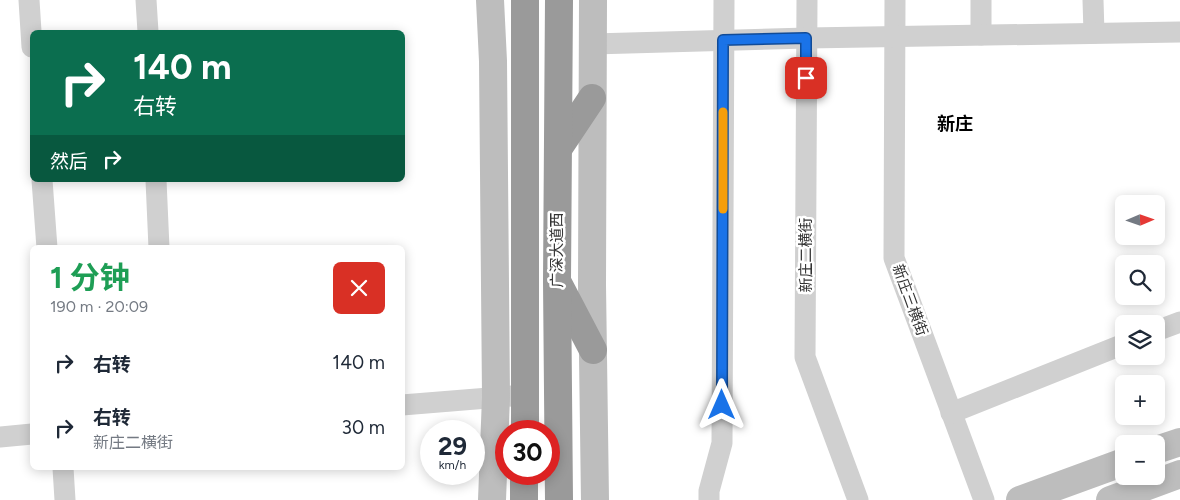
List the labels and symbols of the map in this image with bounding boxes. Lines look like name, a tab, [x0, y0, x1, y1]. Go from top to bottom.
pin	[785, 57, 827, 99]
district label: 新庄	[937, 113, 973, 135]
north arrow	[1115, 195, 1165, 245]
street label: 广深大道西	[548, 212, 566, 288]
street label: 新庄二横街	[797, 217, 815, 293]
street label: 新庄三横街	[889, 262, 931, 338]
position arrow	[695, 378, 747, 430]
speed limit sign: 30	[495, 420, 560, 485]

